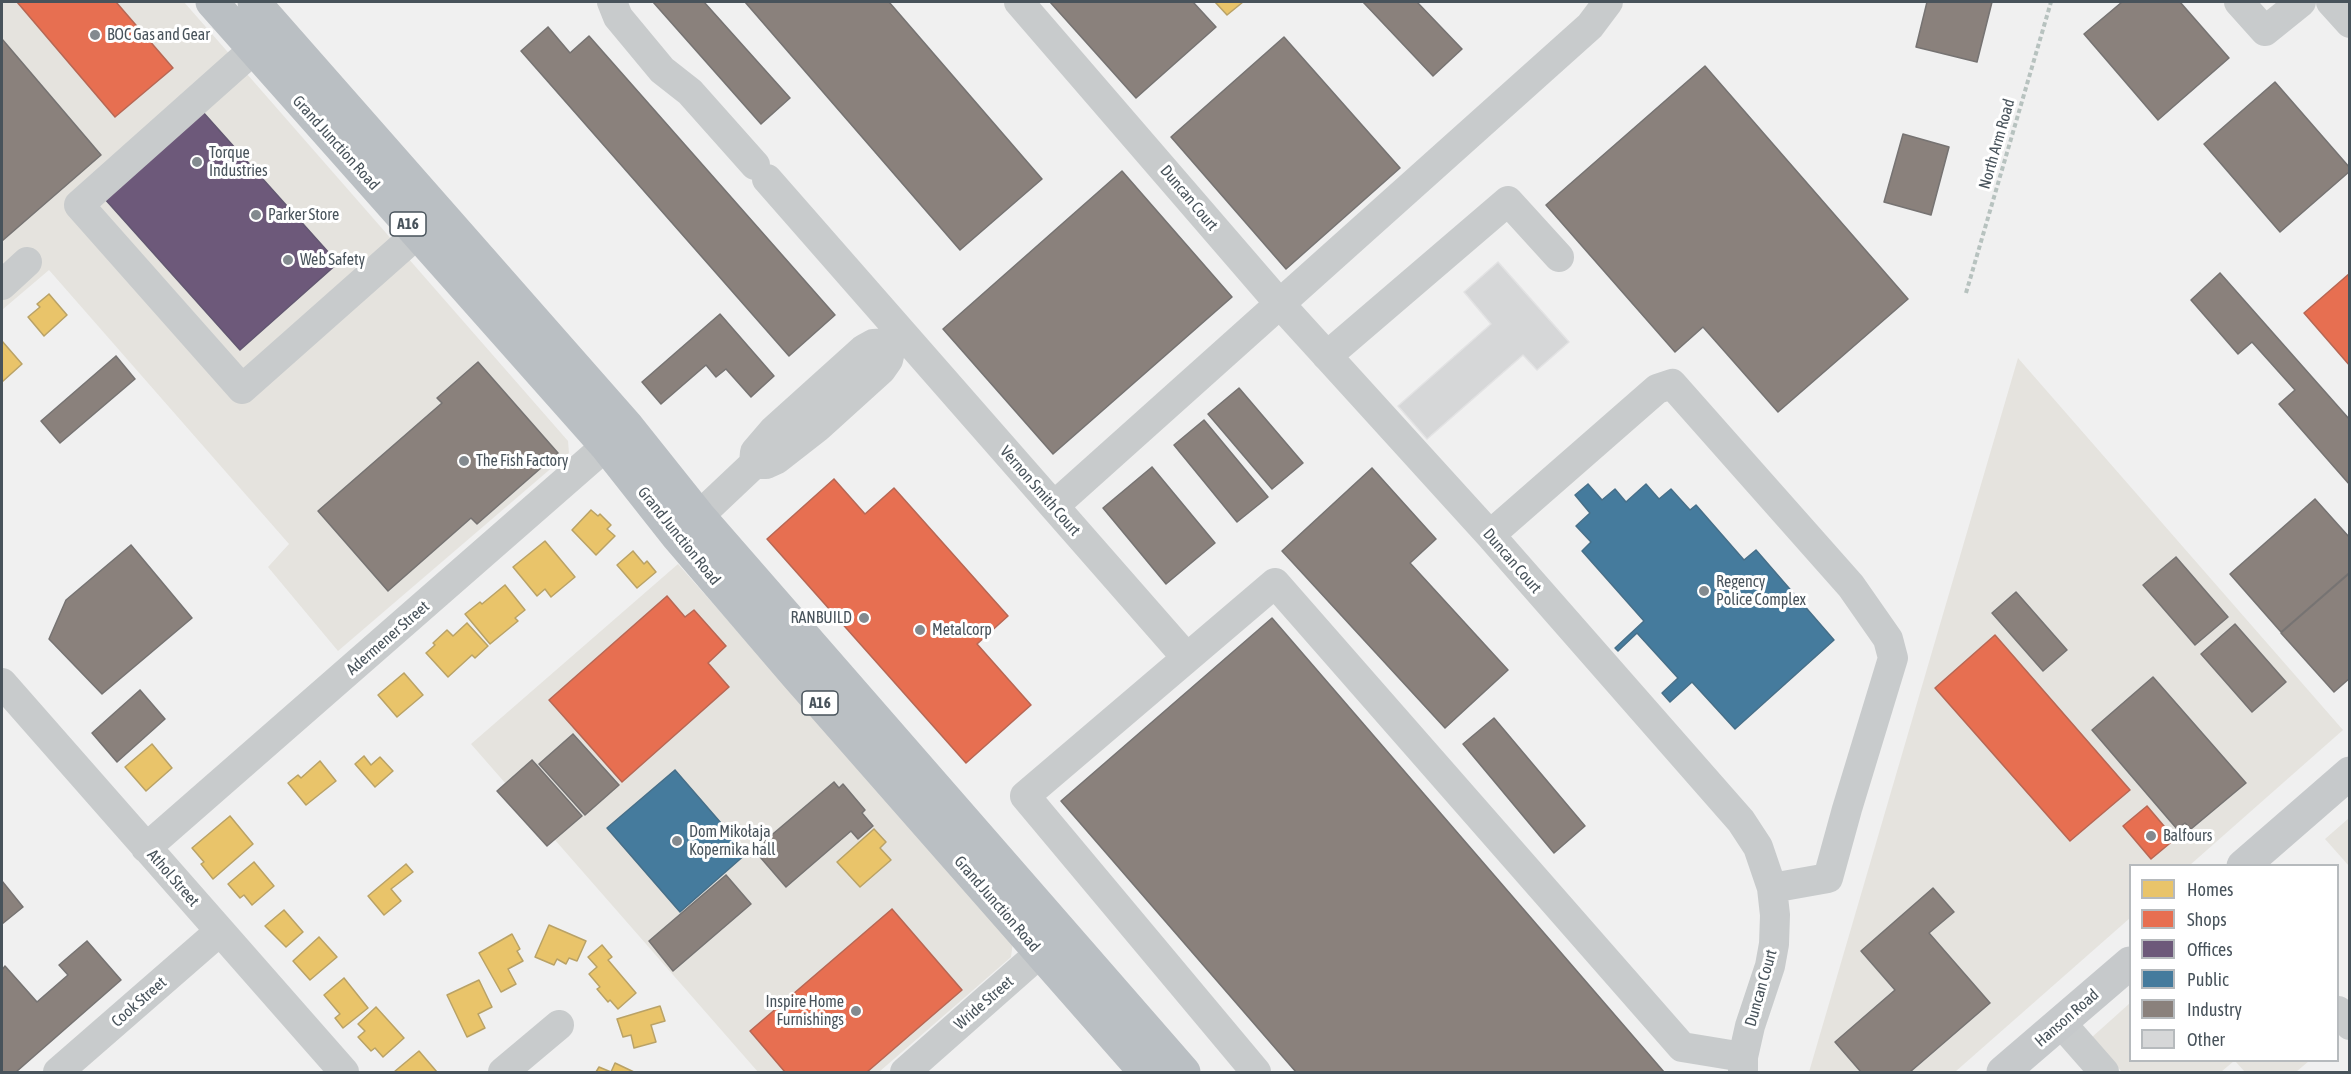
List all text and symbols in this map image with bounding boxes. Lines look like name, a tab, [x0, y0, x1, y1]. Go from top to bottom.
place label: BOC Gas and Gear	[107, 25, 210, 45]
marker: BOC Gas and Gear	[88, 28, 102, 42]
street label: Grand Junction Road	[288, 92, 384, 194]
street label: North Arm Road	[1975, 97, 2019, 191]
place label: Torque Industries	[209, 143, 268, 181]
marker: Torque Industries	[190, 155, 204, 169]
street label: Duncan Court	[1156, 161, 1222, 235]
place label: Parker Store	[268, 205, 339, 225]
marker: Parker Store	[249, 208, 263, 222]
road number: A16	[390, 212, 426, 236]
place label: Web Safety	[300, 250, 365, 270]
marker: Web Safety	[281, 253, 295, 267]
street label: Vernon Smith Court	[996, 442, 1084, 540]
place label: The Fish Factory	[476, 451, 568, 471]
marker: The Fish Factory	[457, 454, 471, 468]
street label: Grand Junction Road	[634, 483, 724, 589]
street label: Duncan Court	[1479, 525, 1545, 597]
place label: Regency Police Complex	[1716, 572, 1806, 610]
marker: Regency Police Complex	[1697, 584, 1711, 598]
street label: Adermener Street	[343, 597, 433, 679]
place label: RANBUILD	[790, 608, 852, 628]
marker: RANBUILD	[857, 611, 871, 625]
place label: Metalcorp	[932, 620, 992, 640]
marker: Metalcorp	[913, 623, 927, 637]
road number: A16	[802, 691, 838, 715]
place label: Dom Mikołaja Kopernika hall	[689, 822, 775, 860]
place label: Balfours	[2163, 826, 2212, 846]
marker: Balfours	[2144, 829, 2158, 843]
marker: Dom Mikołaja Kopernika hall	[670, 834, 684, 848]
street label: Athol Street	[143, 846, 203, 910]
street label: Grand Junction Road	[950, 852, 1044, 956]
legend	[2129, 864, 2339, 1062]
text: Homes	[2187, 879, 2233, 900]
text: Shops	[2187, 909, 2227, 930]
text: Offices	[2187, 939, 2233, 960]
street label: Duncan Court	[1741, 947, 1781, 1029]
text: Public	[2187, 969, 2229, 990]
street label: Wride Street	[950, 972, 1018, 1034]
street label: Cook Street	[108, 973, 170, 1031]
street label: Hanson Road	[2031, 985, 2103, 1051]
place label: Inspire Home Furnishings	[765, 992, 844, 1030]
text: Industry	[2187, 999, 2242, 1020]
marker: Inspire Home Furnishings	[849, 1004, 863, 1018]
text: Other	[2187, 1029, 2225, 1050]

